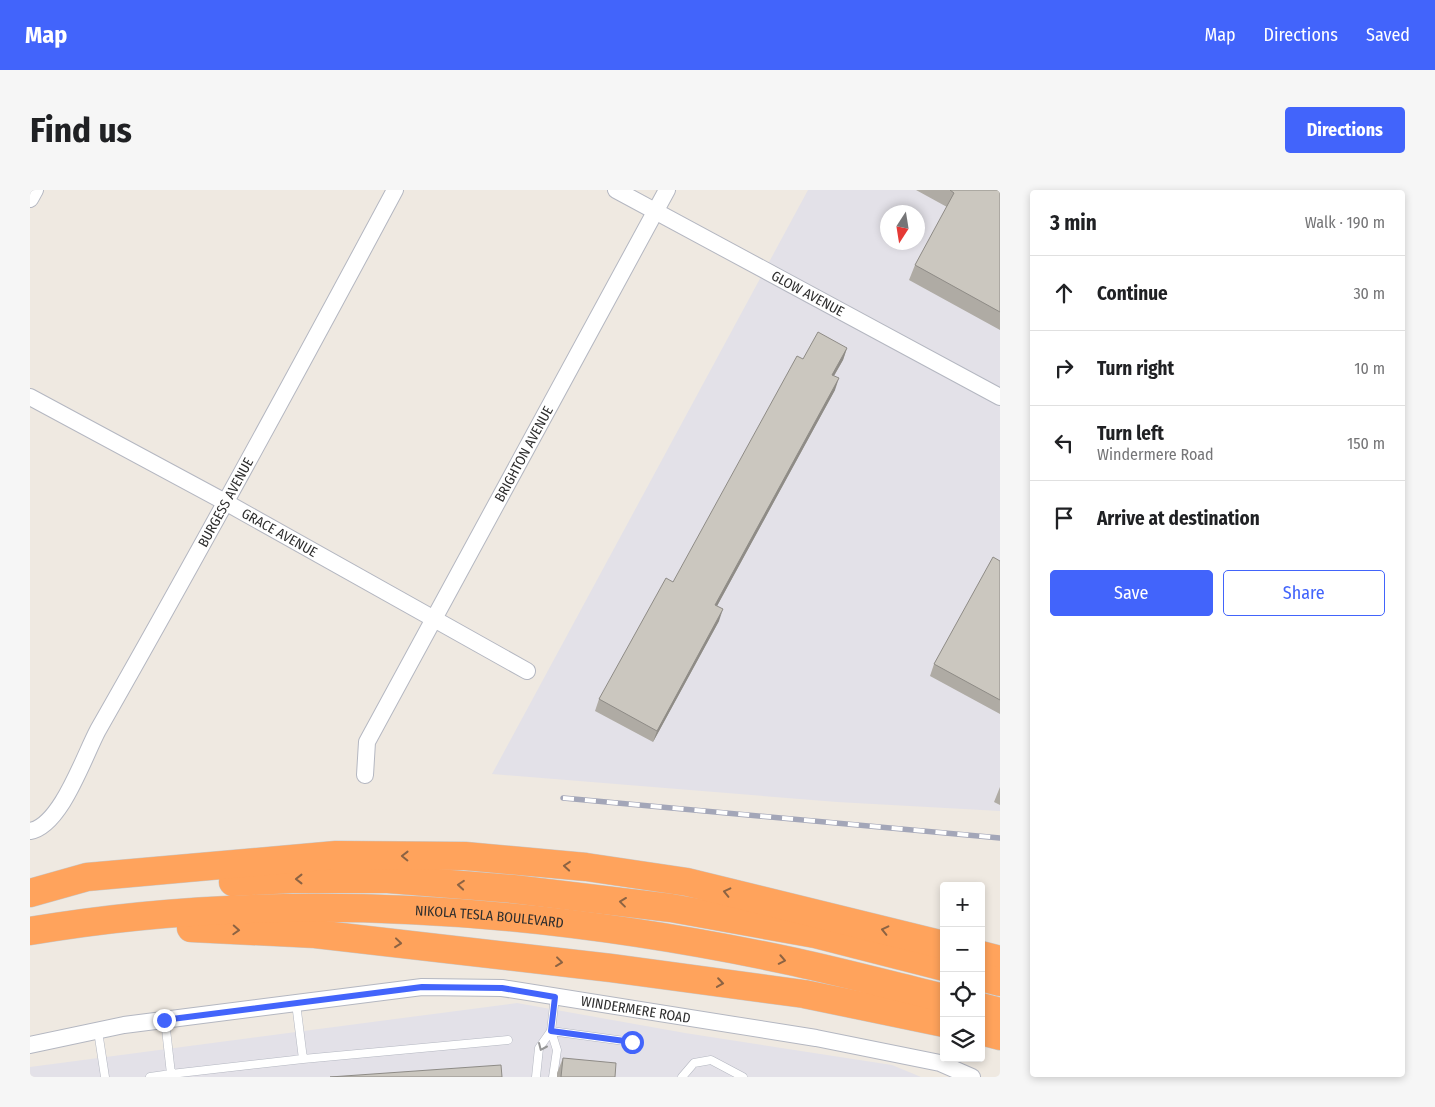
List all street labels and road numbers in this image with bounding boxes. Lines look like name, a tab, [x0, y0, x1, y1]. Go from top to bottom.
street label: GLOW AVENUE	[768, 267, 848, 320]
street label: BRIGHTON AVENUE	[491, 403, 557, 505]
street label: BURGESS AVENUE	[194, 454, 257, 550]
street label: GRACE AVENUE	[239, 504, 321, 561]
street label: NIKOLA TESLA BOULEVARD	[415, 902, 565, 931]
street label: WINDERMERE ROAD	[580, 992, 692, 1026]

